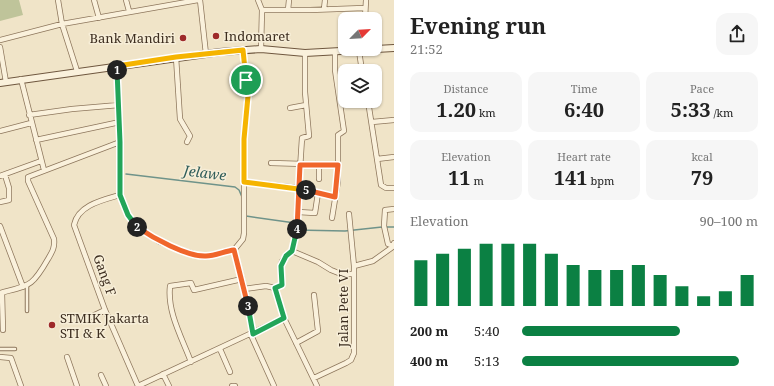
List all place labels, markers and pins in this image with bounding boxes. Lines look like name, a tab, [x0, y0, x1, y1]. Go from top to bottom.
place label: Indomaret	[224, 27, 290, 45]
place label: Bank Mandiri	[89, 29, 175, 47]
marker: Indomaret	[211, 31, 221, 41]
marker: Bank Mandiri	[178, 33, 188, 43]
pin: 1	[107, 60, 127, 80]
pin	[229, 63, 263, 97]
pin: 5	[296, 180, 316, 200]
pin: 2	[127, 217, 147, 237]
pin: 4	[287, 219, 307, 239]
pin: 3	[238, 296, 258, 316]
place label: STMIK Jakarta STI & K	[60, 309, 149, 342]
marker: STMIK Jakarta STI & K	[47, 320, 57, 330]

